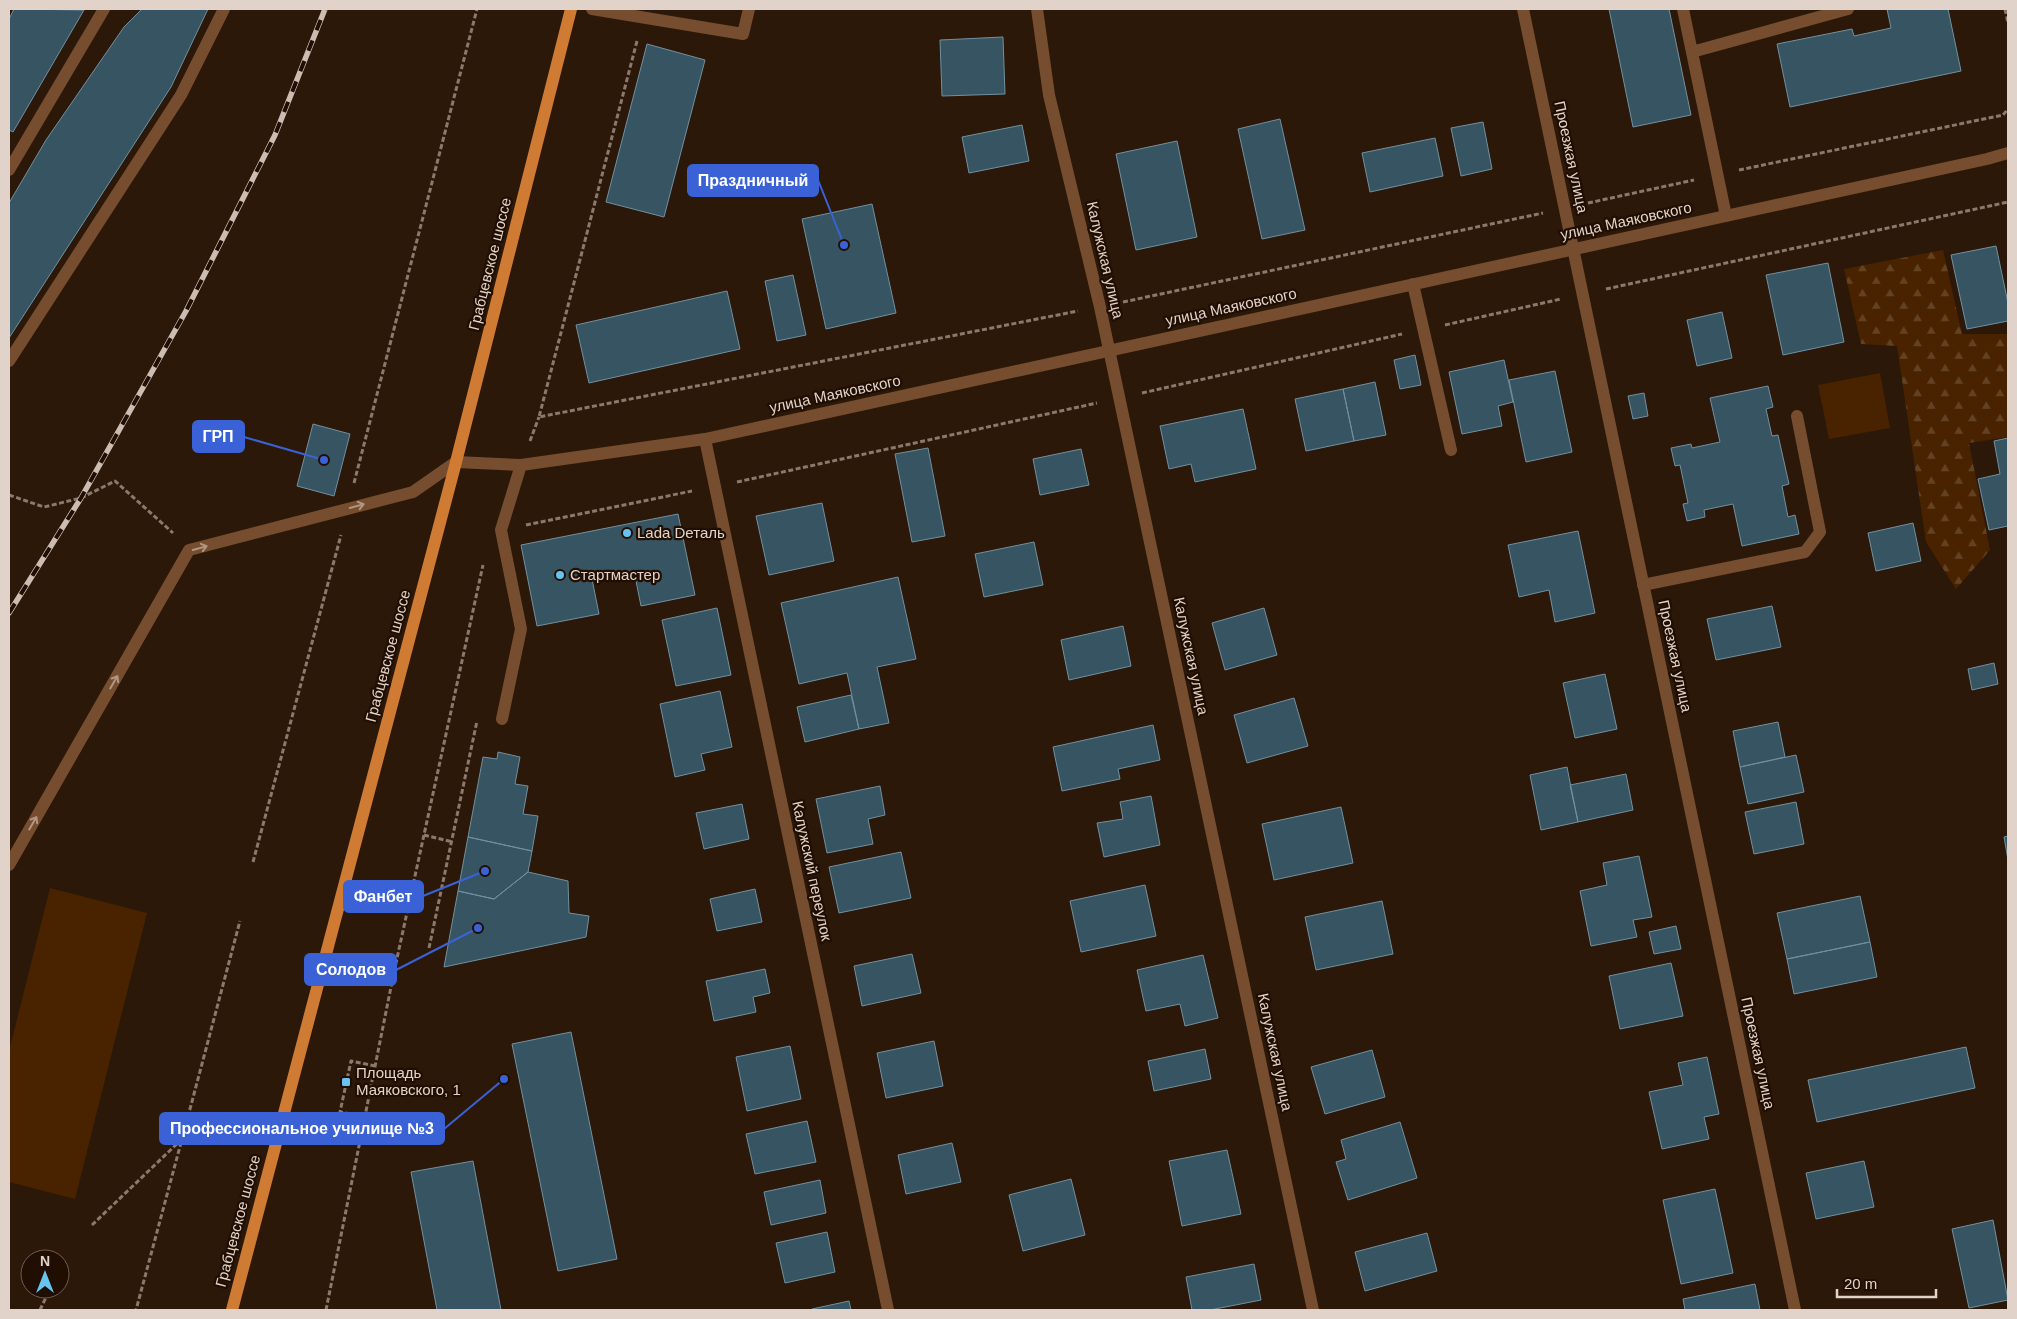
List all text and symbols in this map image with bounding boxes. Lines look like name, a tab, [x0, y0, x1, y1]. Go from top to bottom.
street label: Проезжая улица	[1551, 99, 1592, 215]
callout: Праздничный	[688, 165, 818, 196]
text: Праздничный	[698, 172, 808, 189]
street label: Грабцевское шоссе	[465, 196, 514, 332]
street label: улица Маяковского	[1559, 198, 1693, 243]
street label: Калужская улица	[1084, 200, 1127, 321]
street label: улица Маяковского	[1164, 284, 1298, 329]
street label: улица Маяковского	[768, 371, 902, 416]
callout: ГРП	[193, 421, 244, 452]
text: ГРП	[202, 428, 234, 445]
one-way arrow	[348, 501, 364, 510]
place label: Lada Dеталь	[637, 524, 725, 541]
marker: Lada Dеталь	[621, 527, 633, 539]
one-way arrow	[191, 542, 207, 552]
place label: Стартмастер	[570, 566, 660, 583]
marker: Стартмастер	[554, 569, 566, 581]
street label: Грабцевское шоссе	[362, 588, 413, 724]
street label: Калужская улица	[1171, 596, 1212, 717]
street label: Проезжая улица	[1655, 598, 1696, 714]
one-way arrow	[109, 675, 119, 689]
street label: Калужский переулок	[789, 799, 836, 943]
one-way arrow	[28, 815, 38, 830]
callout: Фанбет	[344, 881, 423, 912]
text: Фанбет	[354, 888, 412, 905]
callout: Солодов	[305, 954, 396, 985]
text: Солодов	[316, 961, 386, 978]
street label: Калужская улица	[1255, 992, 1296, 1113]
street label: Проезжая улица	[1738, 995, 1779, 1111]
place label: Площадь Маяковского, 1	[356, 1064, 461, 1098]
marker: Площадь Маяковского, 1	[340, 1076, 352, 1088]
callout: Профессиональное училище №3	[160, 1113, 444, 1144]
text: Профессиональное училище №3	[170, 1120, 434, 1137]
street label: Грабцевское шоссе	[212, 1153, 263, 1289]
north arrow	[20, 1249, 70, 1299]
text: N	[40, 1253, 50, 1269]
scale bar	[1837, 1266, 1936, 1298]
text: 20 m	[1844, 1275, 1877, 1292]

